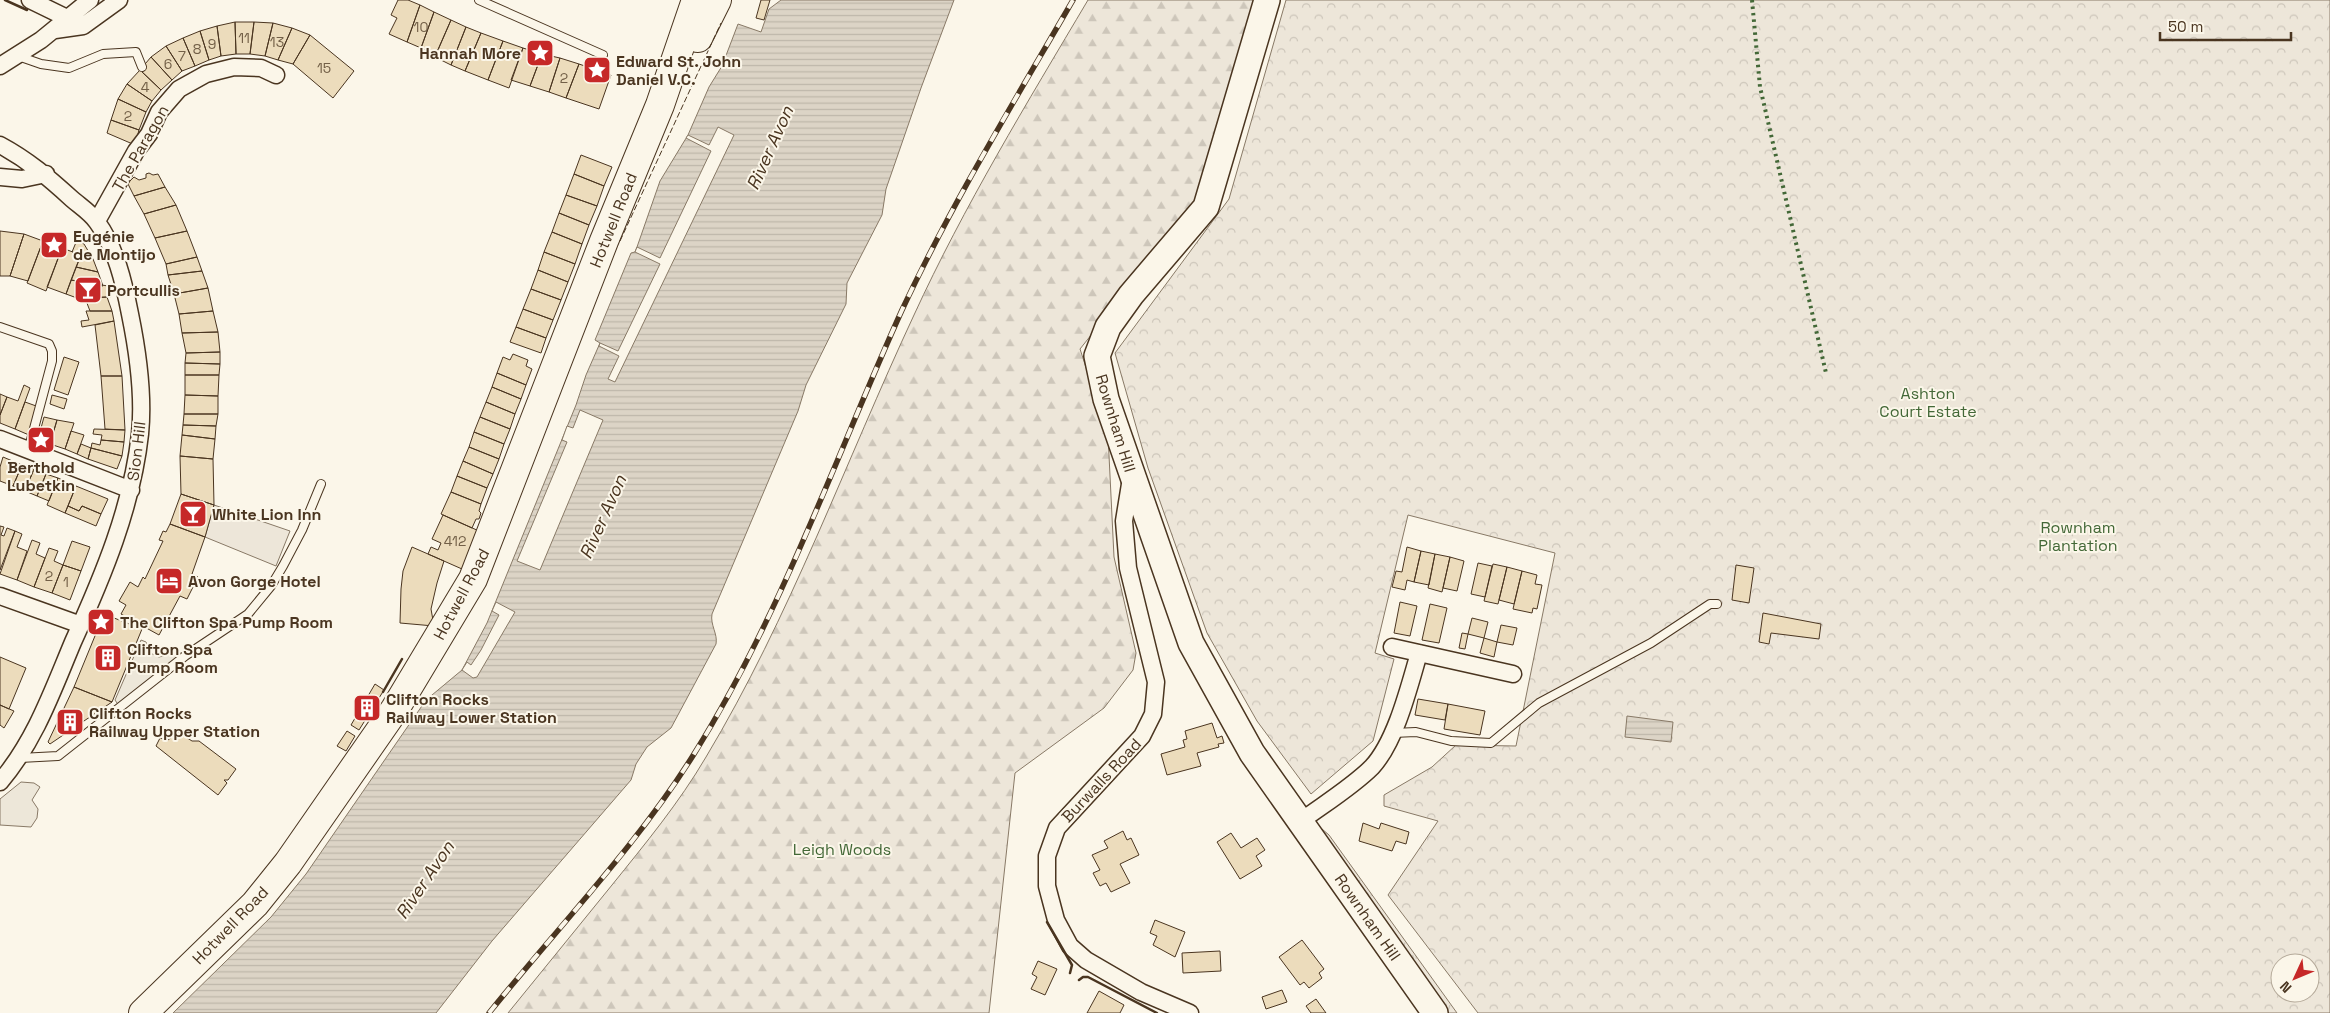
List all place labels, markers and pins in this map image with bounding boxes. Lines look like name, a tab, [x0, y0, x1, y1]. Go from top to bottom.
place icon: Hannah More	[525, 38, 555, 68]
place label: Hannah More	[419, 43, 521, 64]
place label: Edward St. John Daniel V.C.	[616, 51, 741, 90]
place icon: Edward St. John Daniel V.C.	[582, 55, 612, 85]
place label: Eugénie de Montijo	[73, 226, 156, 265]
place icon: Eugénie de Montijo	[39, 230, 69, 260]
bar icon: Portcullis	[73, 275, 103, 305]
place label: Portcullis	[107, 280, 180, 301]
place icon: Berthold Lubetkin	[26, 425, 56, 455]
place label: Berthold Lubetkin	[7, 457, 75, 496]
bar icon: White Lion Inn	[178, 499, 208, 529]
place label: White Lion Inn	[212, 504, 321, 525]
hotel icon: Avon Gorge Hotel	[154, 566, 184, 596]
place label: Avon Gorge Hotel	[188, 571, 321, 592]
place icon: The Clifton Spa Pump Room	[86, 607, 116, 637]
place label: The Clifton Spa Pump Room	[120, 612, 333, 633]
place label: Clifton Spa Pump Room	[127, 639, 218, 678]
building icon: Clifton Spa Pump Room	[93, 643, 123, 673]
place label: Clifton Rocks Railway Lower Station	[386, 689, 557, 728]
building icon: Clifton Rocks Railway Lower Station	[352, 693, 382, 723]
place label: Clifton Rocks Railway Upper Station	[89, 703, 260, 742]
building icon: Clifton Rocks Railway Upper Station	[55, 707, 85, 737]

